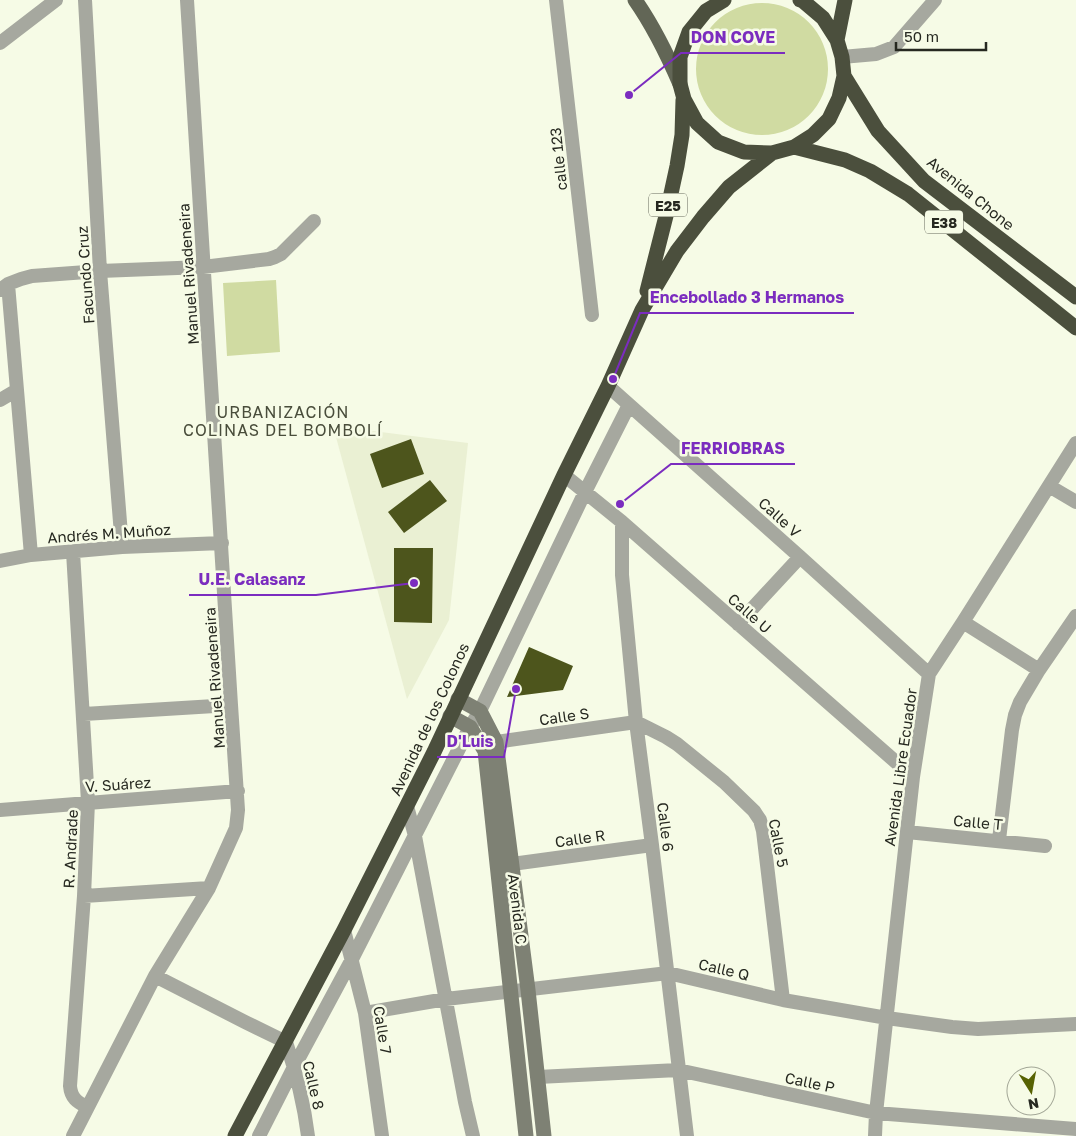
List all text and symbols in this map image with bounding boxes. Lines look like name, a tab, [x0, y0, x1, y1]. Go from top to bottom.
scale bar	[896, 20, 986, 52]
callout: DON COVE	[681, 22, 785, 53]
text: DON COVE	[691, 27, 775, 47]
text: 50 m	[904, 27, 939, 45]
street label: calle 123	[546, 127, 570, 191]
street label: Avenida Chone	[924, 152, 1018, 234]
road number: E25	[649, 194, 687, 216]
street label: Manuel Rivadeneira	[174, 203, 202, 345]
road number: E38	[925, 210, 963, 233]
street label: Facundo Cruz	[73, 225, 97, 325]
callout: Encebollado 3 Hermanos	[640, 282, 854, 313]
text: Encebollado 3 Hermanos	[650, 287, 844, 307]
district label: URBANIZACIÓN COLINAS DEL BOMBOLÍ	[183, 402, 383, 440]
callout: FERRIOBRAS	[671, 433, 795, 464]
text: FERRIOBRAS	[681, 438, 785, 458]
street label: Calle V	[755, 493, 805, 541]
street label: Andrés M. Muñoz	[47, 520, 172, 546]
callout: U.E. Calasanz	[189, 564, 316, 595]
text: U.E. Calasanz	[199, 569, 305, 589]
street label: Calle U	[725, 589, 775, 637]
street label: Manuel Rivadeneira	[200, 607, 228, 749]
street label: Avenida de los Colonos	[386, 640, 472, 798]
street label: Avenida Libre Ecuador	[880, 687, 920, 847]
street label: Calle S	[538, 704, 590, 728]
callout: D'Luis	[437, 726, 504, 757]
text: D'Luis	[446, 731, 494, 751]
street label: V. Suárez	[85, 773, 152, 795]
street label: Calle 6	[654, 801, 678, 853]
street label: R. Andrade	[59, 809, 81, 889]
street label: Calle T	[952, 811, 1004, 833]
street label: Calle 5	[765, 817, 793, 869]
street label: Calle R	[554, 826, 606, 850]
street label: Avenida C	[505, 873, 531, 945]
street label: Calle Q	[697, 954, 751, 984]
street label: Calle 7	[370, 1005, 396, 1055]
street label: Calle 8	[300, 1059, 328, 1111]
north arrow	[1006, 1066, 1056, 1116]
street label: Calle P	[783, 1068, 837, 1096]
text: N	[1027, 1095, 1040, 1114]

